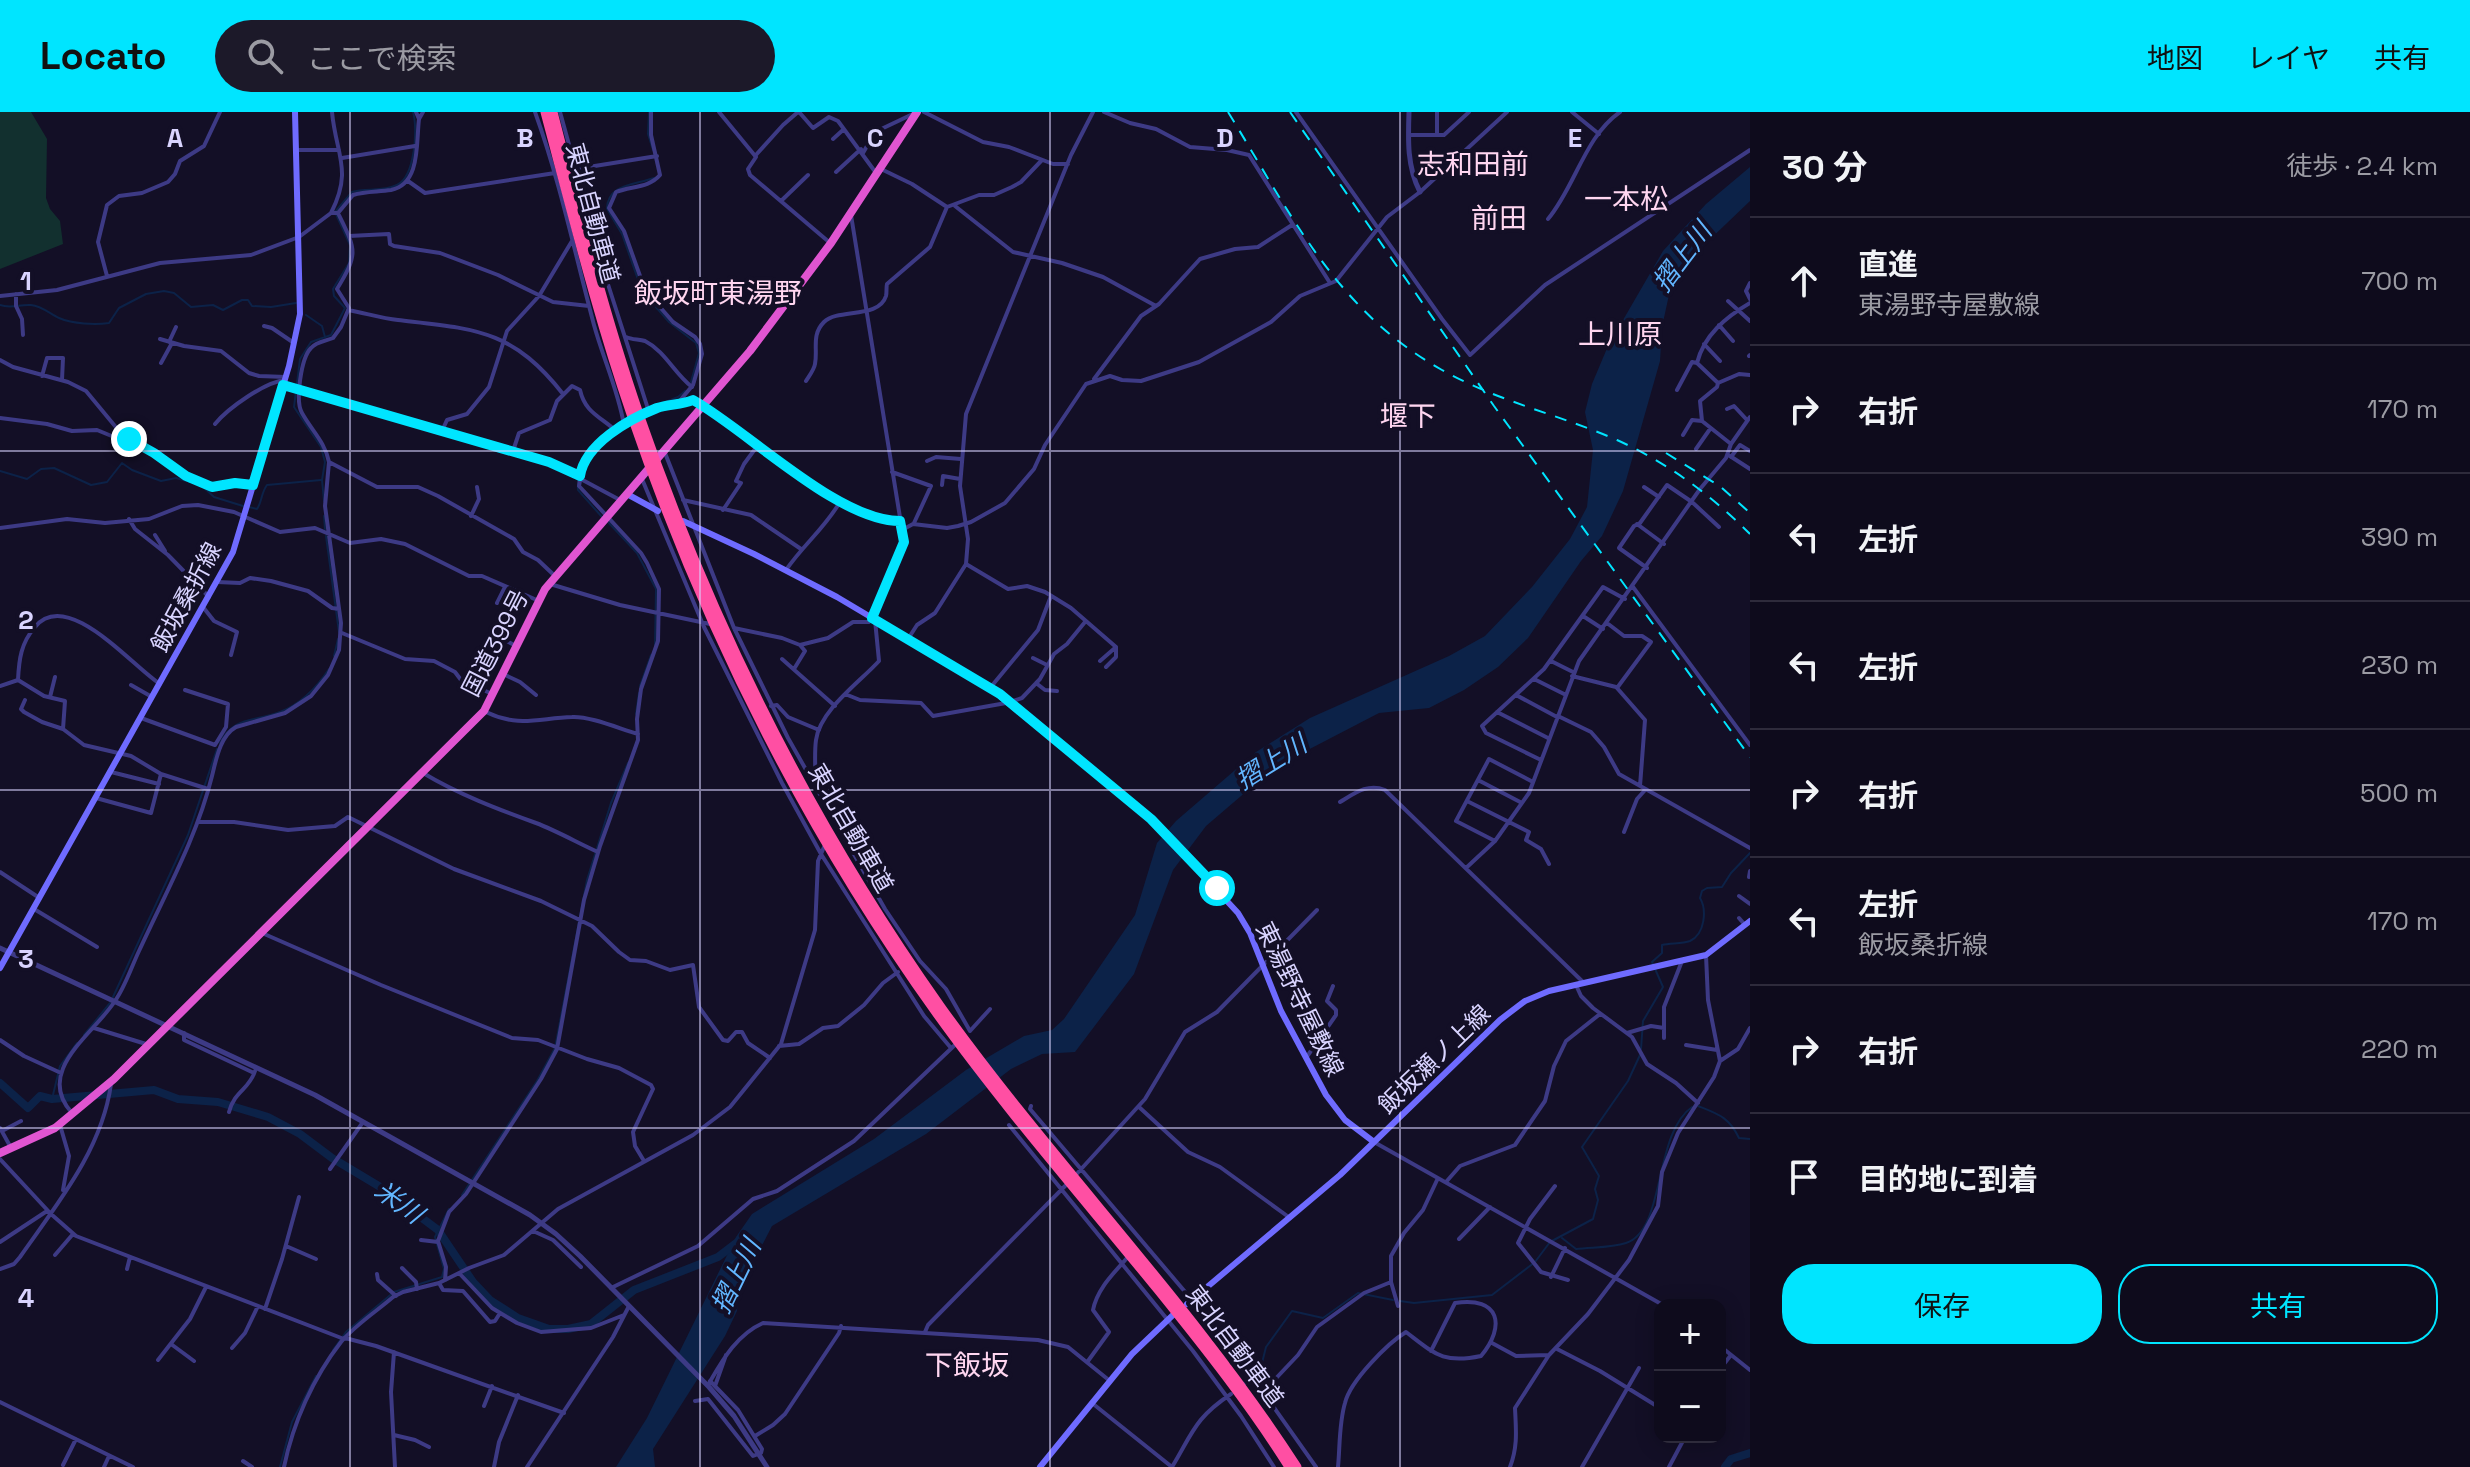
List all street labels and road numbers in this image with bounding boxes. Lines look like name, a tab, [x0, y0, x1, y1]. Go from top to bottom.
street label: 東北自動車道	[559, 139, 627, 287]
street label: 飯坂桑折線	[144, 537, 228, 657]
street label: 国道399号	[455, 584, 535, 702]
street label: 東北自動車道	[802, 758, 900, 898]
street label: 東湯野寺屋敷線	[1249, 917, 1351, 1081]
street label: 飯坂瀬ノ上線	[1371, 998, 1497, 1120]
street label: 東北自動車道	[1179, 1279, 1291, 1413]

